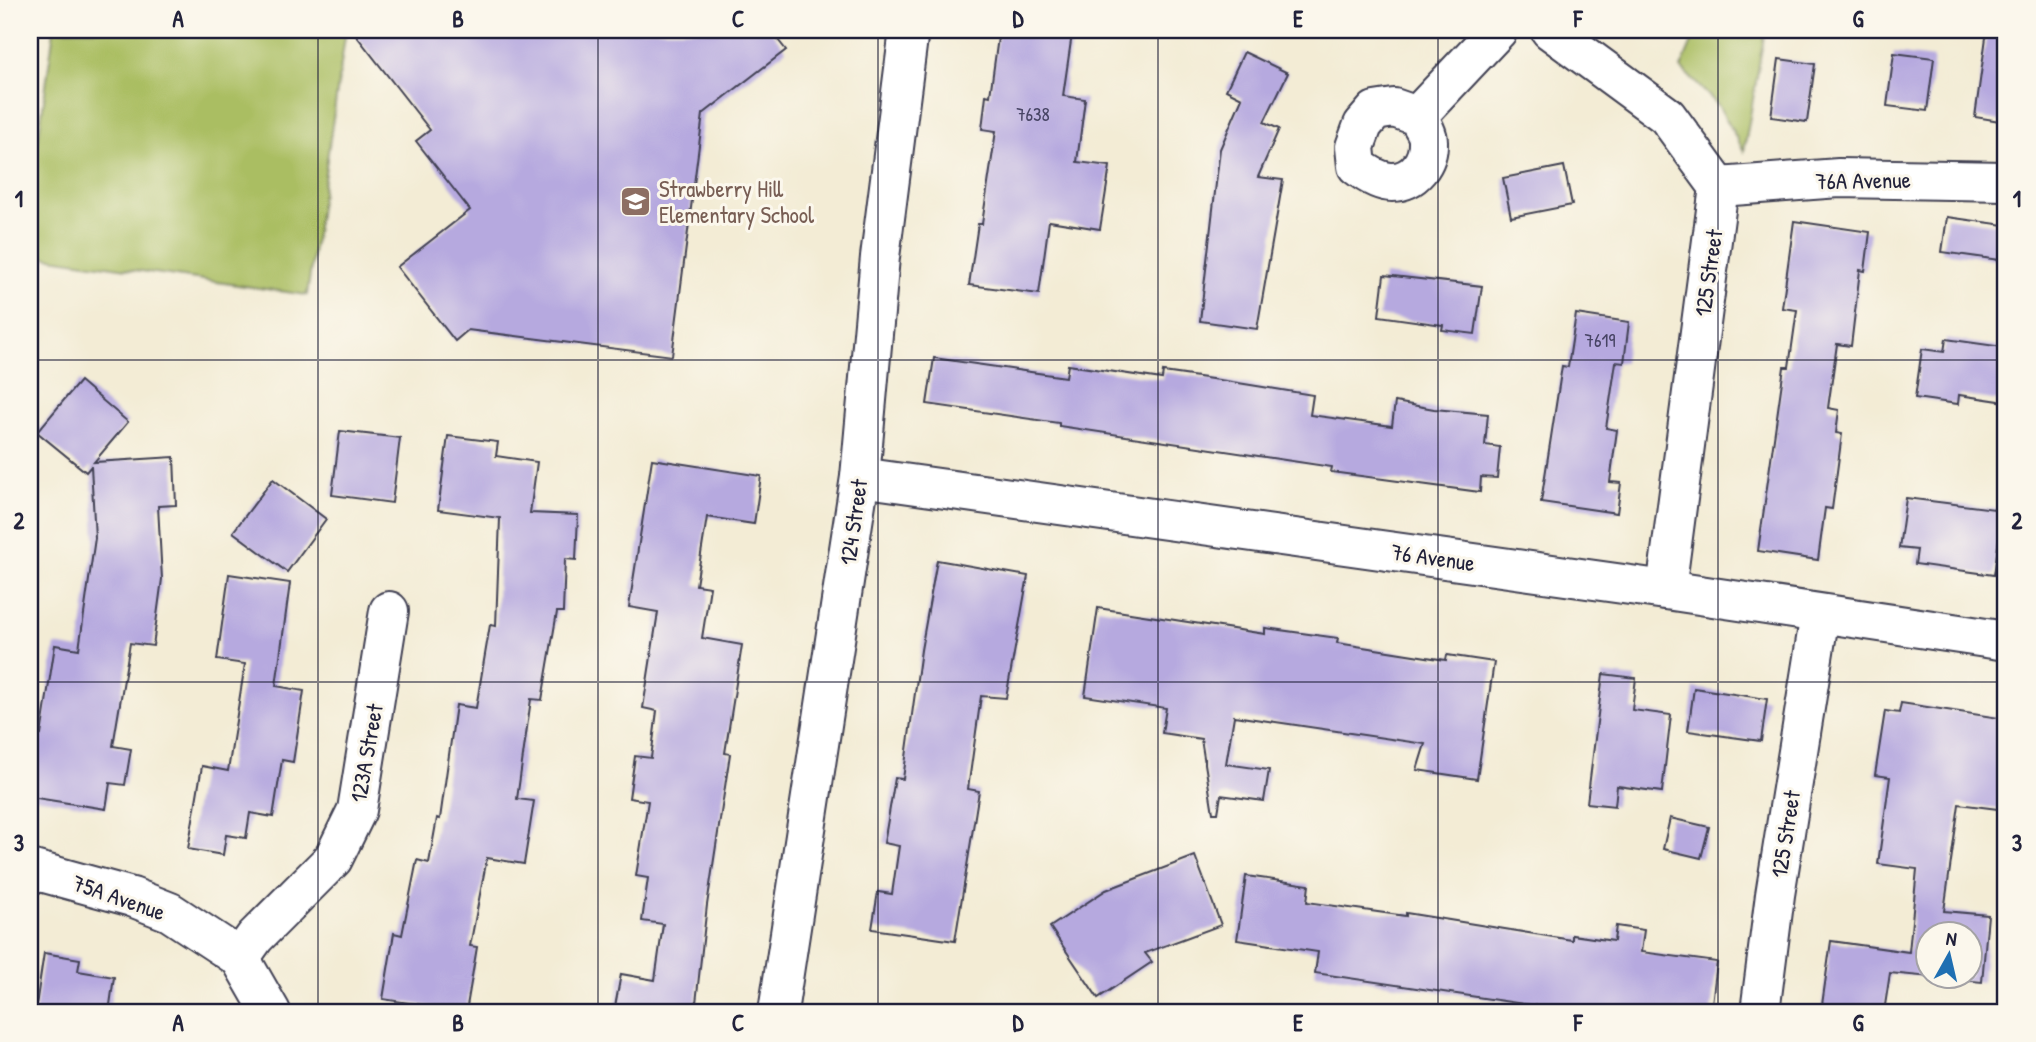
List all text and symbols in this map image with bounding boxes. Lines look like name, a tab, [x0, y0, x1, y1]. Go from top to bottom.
text: A	[172, 3, 184, 34]
text: B	[452, 3, 464, 34]
text: C	[732, 3, 744, 34]
text: D	[1013, 3, 1025, 34]
text: E	[1293, 3, 1304, 34]
text: F	[1573, 3, 1584, 34]
text: G	[1852, 3, 1864, 34]
house number: 7638	[1016, 101, 1050, 127]
street label: 76A Avenue	[1815, 164, 1911, 196]
place label: Strawberry Hill Elementary School	[659, 173, 815, 230]
text: 1	[15, 183, 23, 214]
text: 1	[2013, 183, 2021, 214]
school or university icon: Strawberry Hill Elementary School	[619, 184, 653, 218]
street label: 125 Street	[1687, 226, 1730, 319]
house number: 7619	[1585, 327, 1615, 353]
street label: 124 Street	[832, 476, 875, 567]
text: 2	[14, 505, 25, 536]
text: 2	[2012, 505, 2023, 536]
street label: 76 Avenue	[1389, 536, 1477, 578]
street label: 123A Street	[342, 700, 390, 805]
street label: 125 Street	[1763, 787, 1807, 880]
text: 3	[14, 827, 24, 858]
text: 3	[2012, 827, 2022, 858]
street label: 75A Avenue	[69, 867, 169, 927]
north arrow	[1913, 920, 1983, 990]
text: N	[1945, 925, 1958, 952]
text: A	[172, 1007, 184, 1038]
text: B	[452, 1007, 464, 1038]
text: C	[732, 1007, 744, 1038]
text: D	[1013, 1007, 1025, 1038]
text: E	[1293, 1007, 1304, 1038]
text: F	[1573, 1007, 1584, 1038]
text: G	[1852, 1007, 1864, 1038]

